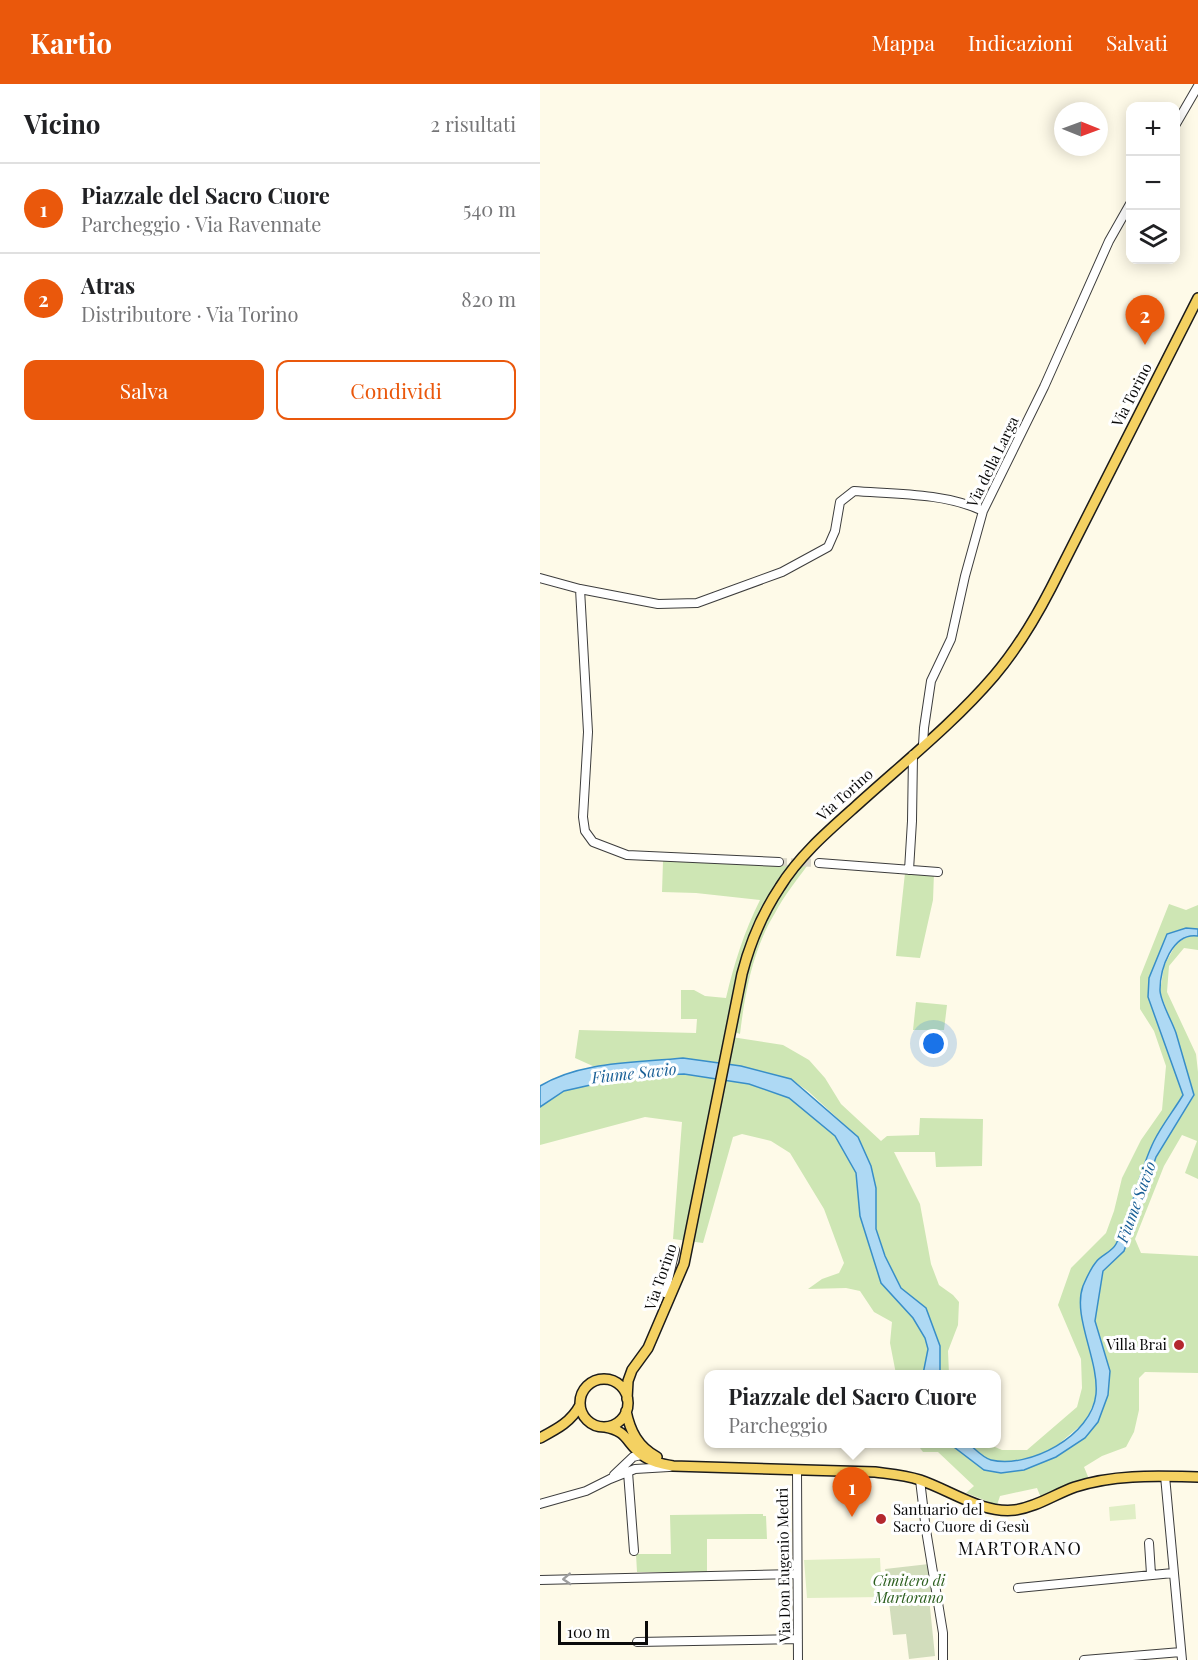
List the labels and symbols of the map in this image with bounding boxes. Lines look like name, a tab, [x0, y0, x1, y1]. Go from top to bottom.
north arrow	[1054, 102, 1108, 156]
pin: 2	[1126, 296, 1164, 345]
street label: Via Torino	[1106, 359, 1156, 431]
street label: Via della Larga	[961, 412, 1023, 511]
street label: Via Torino	[811, 764, 877, 826]
your location	[919, 1029, 948, 1058]
water label: Fiume Savio	[589, 1058, 678, 1088]
water label: Fiume Savio	[1111, 1158, 1160, 1246]
street label: Via Torino	[639, 1241, 681, 1314]
place label: Villa Brai	[1105, 1334, 1168, 1354]
marker: Villa Brai	[1172, 1338, 1186, 1352]
pin: 1	[832, 1468, 872, 1517]
street label: Via Don Eugenio Medri	[772, 1487, 794, 1644]
place label: Santuario del Sacro Cuore di Gesù	[893, 1499, 1030, 1536]
marker: Santuario del Sacro Cuore di Gesù	[874, 1512, 888, 1526]
district label: MARTORANO	[958, 1536, 1082, 1560]
park label: Cimitero di Martorano	[873, 1570, 946, 1607]
one-way arrow	[562, 1572, 571, 1585]
scale bar	[558, 1618, 648, 1646]

